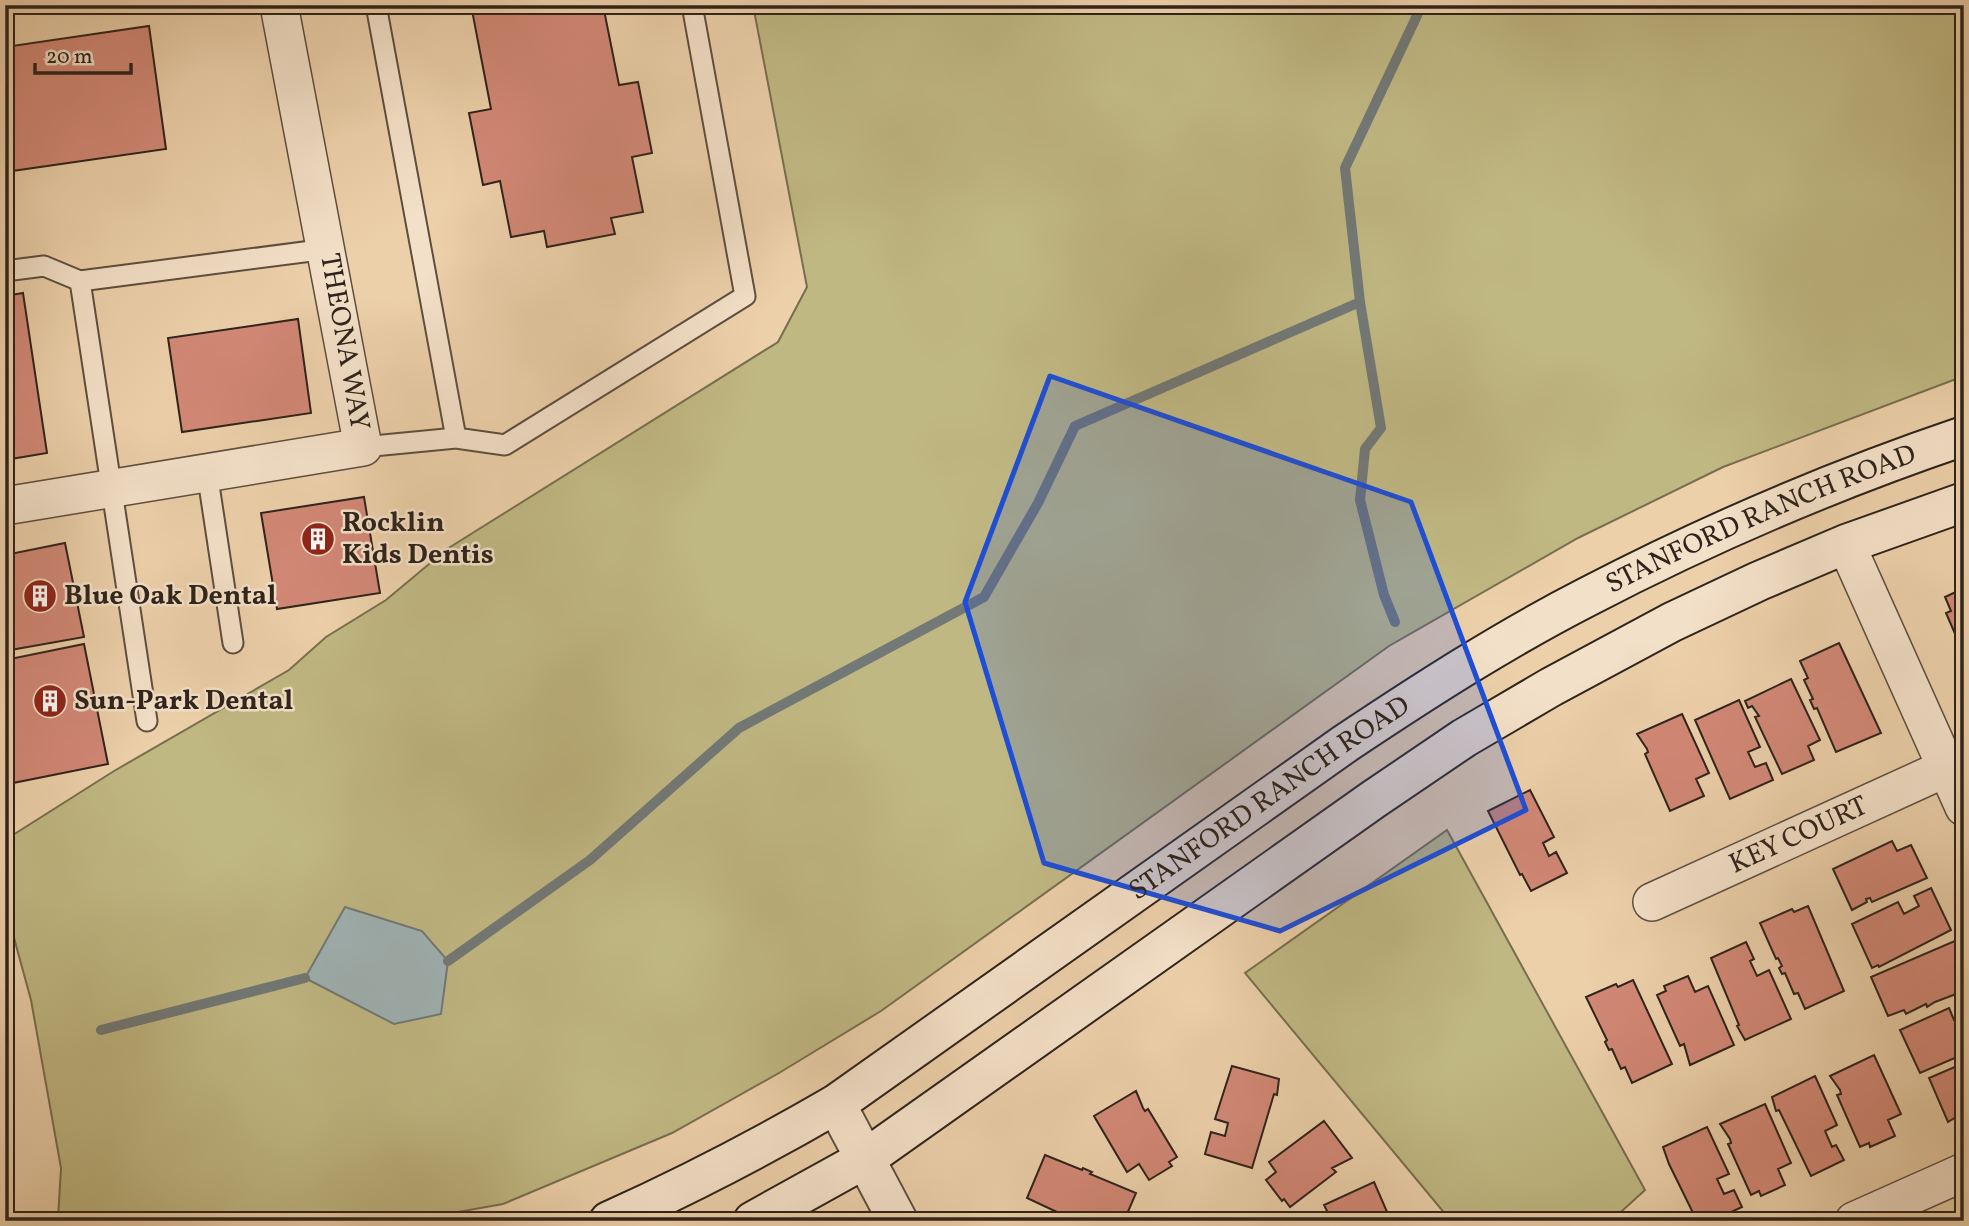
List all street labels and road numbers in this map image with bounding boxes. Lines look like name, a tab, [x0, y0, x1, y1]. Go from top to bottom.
street label: THEONA WAY	[309, 250, 379, 434]
street label: STANFORD RANCH ROAD	[1599, 435, 1921, 604]
street label: STANFORD RANCH ROAD	[1121, 687, 1418, 910]
street label: KEY COURT	[1723, 787, 1874, 884]

